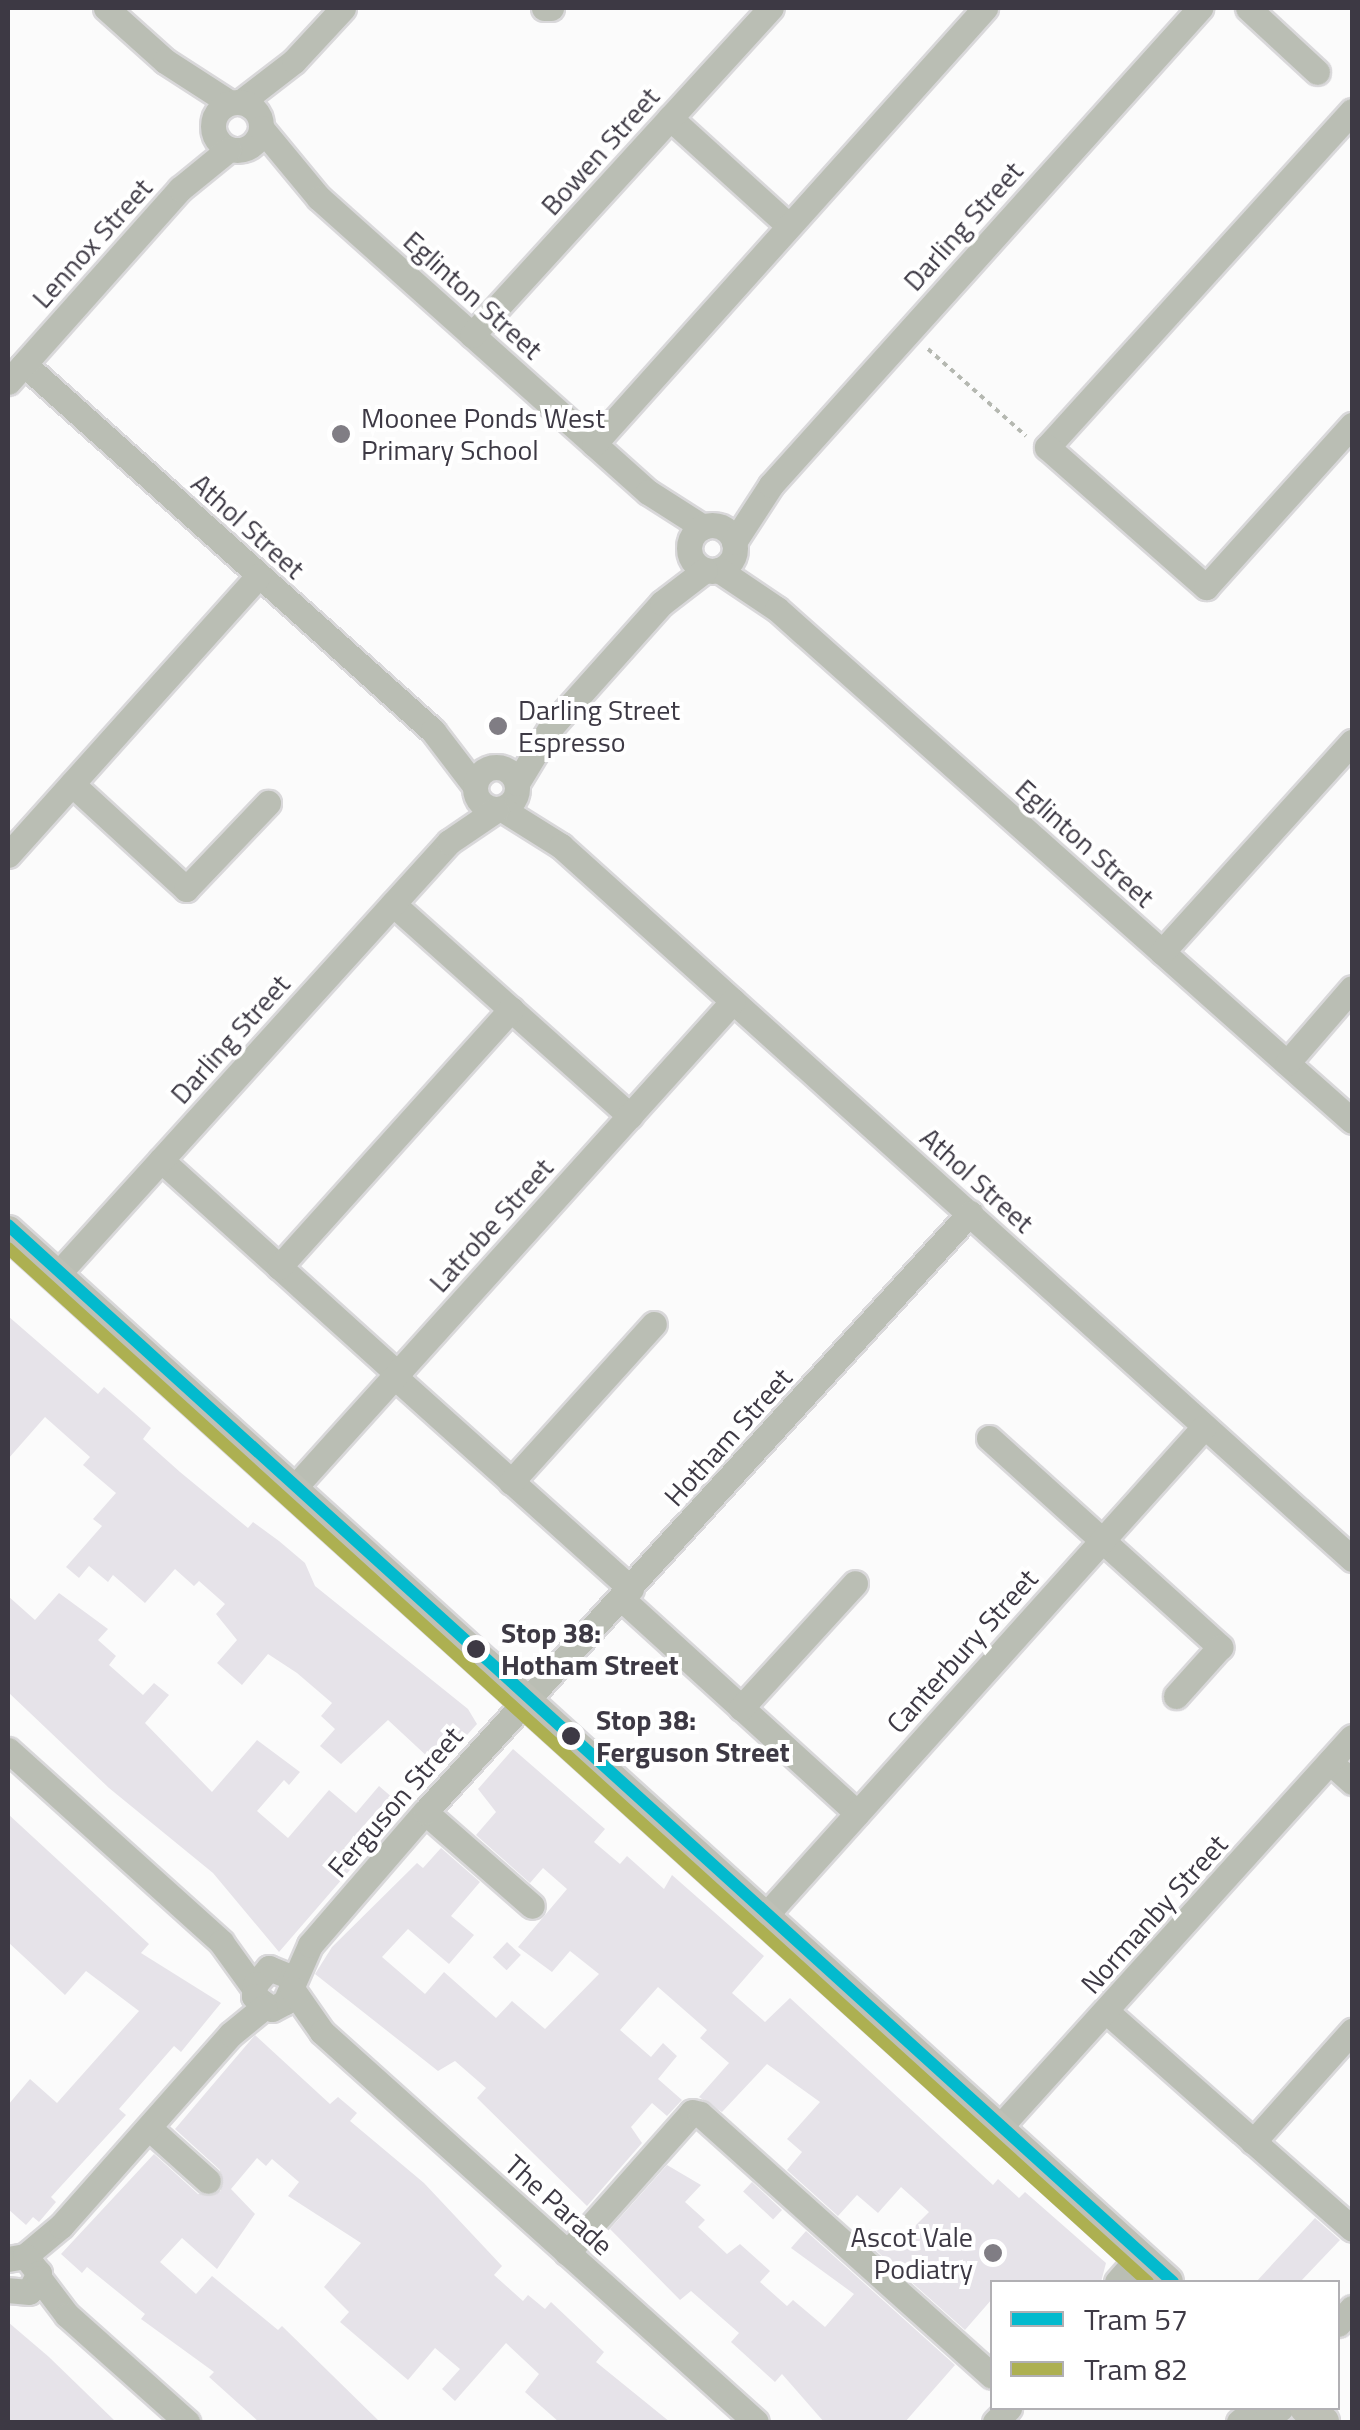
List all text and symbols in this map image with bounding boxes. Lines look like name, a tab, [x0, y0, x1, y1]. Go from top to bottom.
street label: Bowen Street	[534, 80, 666, 222]
street label: Darling Street	[896, 155, 1030, 297]
street label: Lennox Street	[25, 171, 159, 315]
street label: Eglinton Street	[397, 224, 549, 366]
place label: Moonee Ponds West Primary School	[361, 401, 605, 467]
marker: Moonee Ponds West Primary School	[330, 423, 352, 445]
street label: Athol Street	[184, 466, 312, 586]
place label: Darling Street Espresso	[518, 693, 680, 759]
marker: Darling Street Espresso	[487, 715, 509, 737]
street label: Eglinton Street	[1009, 772, 1161, 914]
street label: Darling Street	[163, 968, 297, 1110]
street label: Athol Street	[913, 1120, 1041, 1240]
street label: Latrobe Street	[422, 1151, 560, 1299]
street label: Hotham Street	[657, 1361, 799, 1513]
street label: Canterbury Street	[880, 1562, 1044, 1740]
place label: Stop 38: Hotham Street	[501, 1616, 679, 1682]
marker: Stop 38: Hotham Street	[460, 1633, 492, 1665]
place label: Stop 38: Ferguson Street	[596, 1703, 790, 1769]
street label: Ferguson Street	[321, 1720, 469, 1884]
marker: Stop 38: Ferguson Street	[555, 1720, 587, 1752]
street label: Normanby Street	[1074, 1828, 1234, 2000]
street label: The Parade	[498, 2148, 620, 2262]
place label: Ascot Vale Podiatry	[850, 2220, 973, 2286]
marker: Ascot Vale Podiatry	[982, 2242, 1004, 2264]
legend	[990, 2280, 1340, 2410]
text: Tram 57	[1084, 2296, 1188, 2342]
text: Tram 82	[1084, 2346, 1188, 2392]

